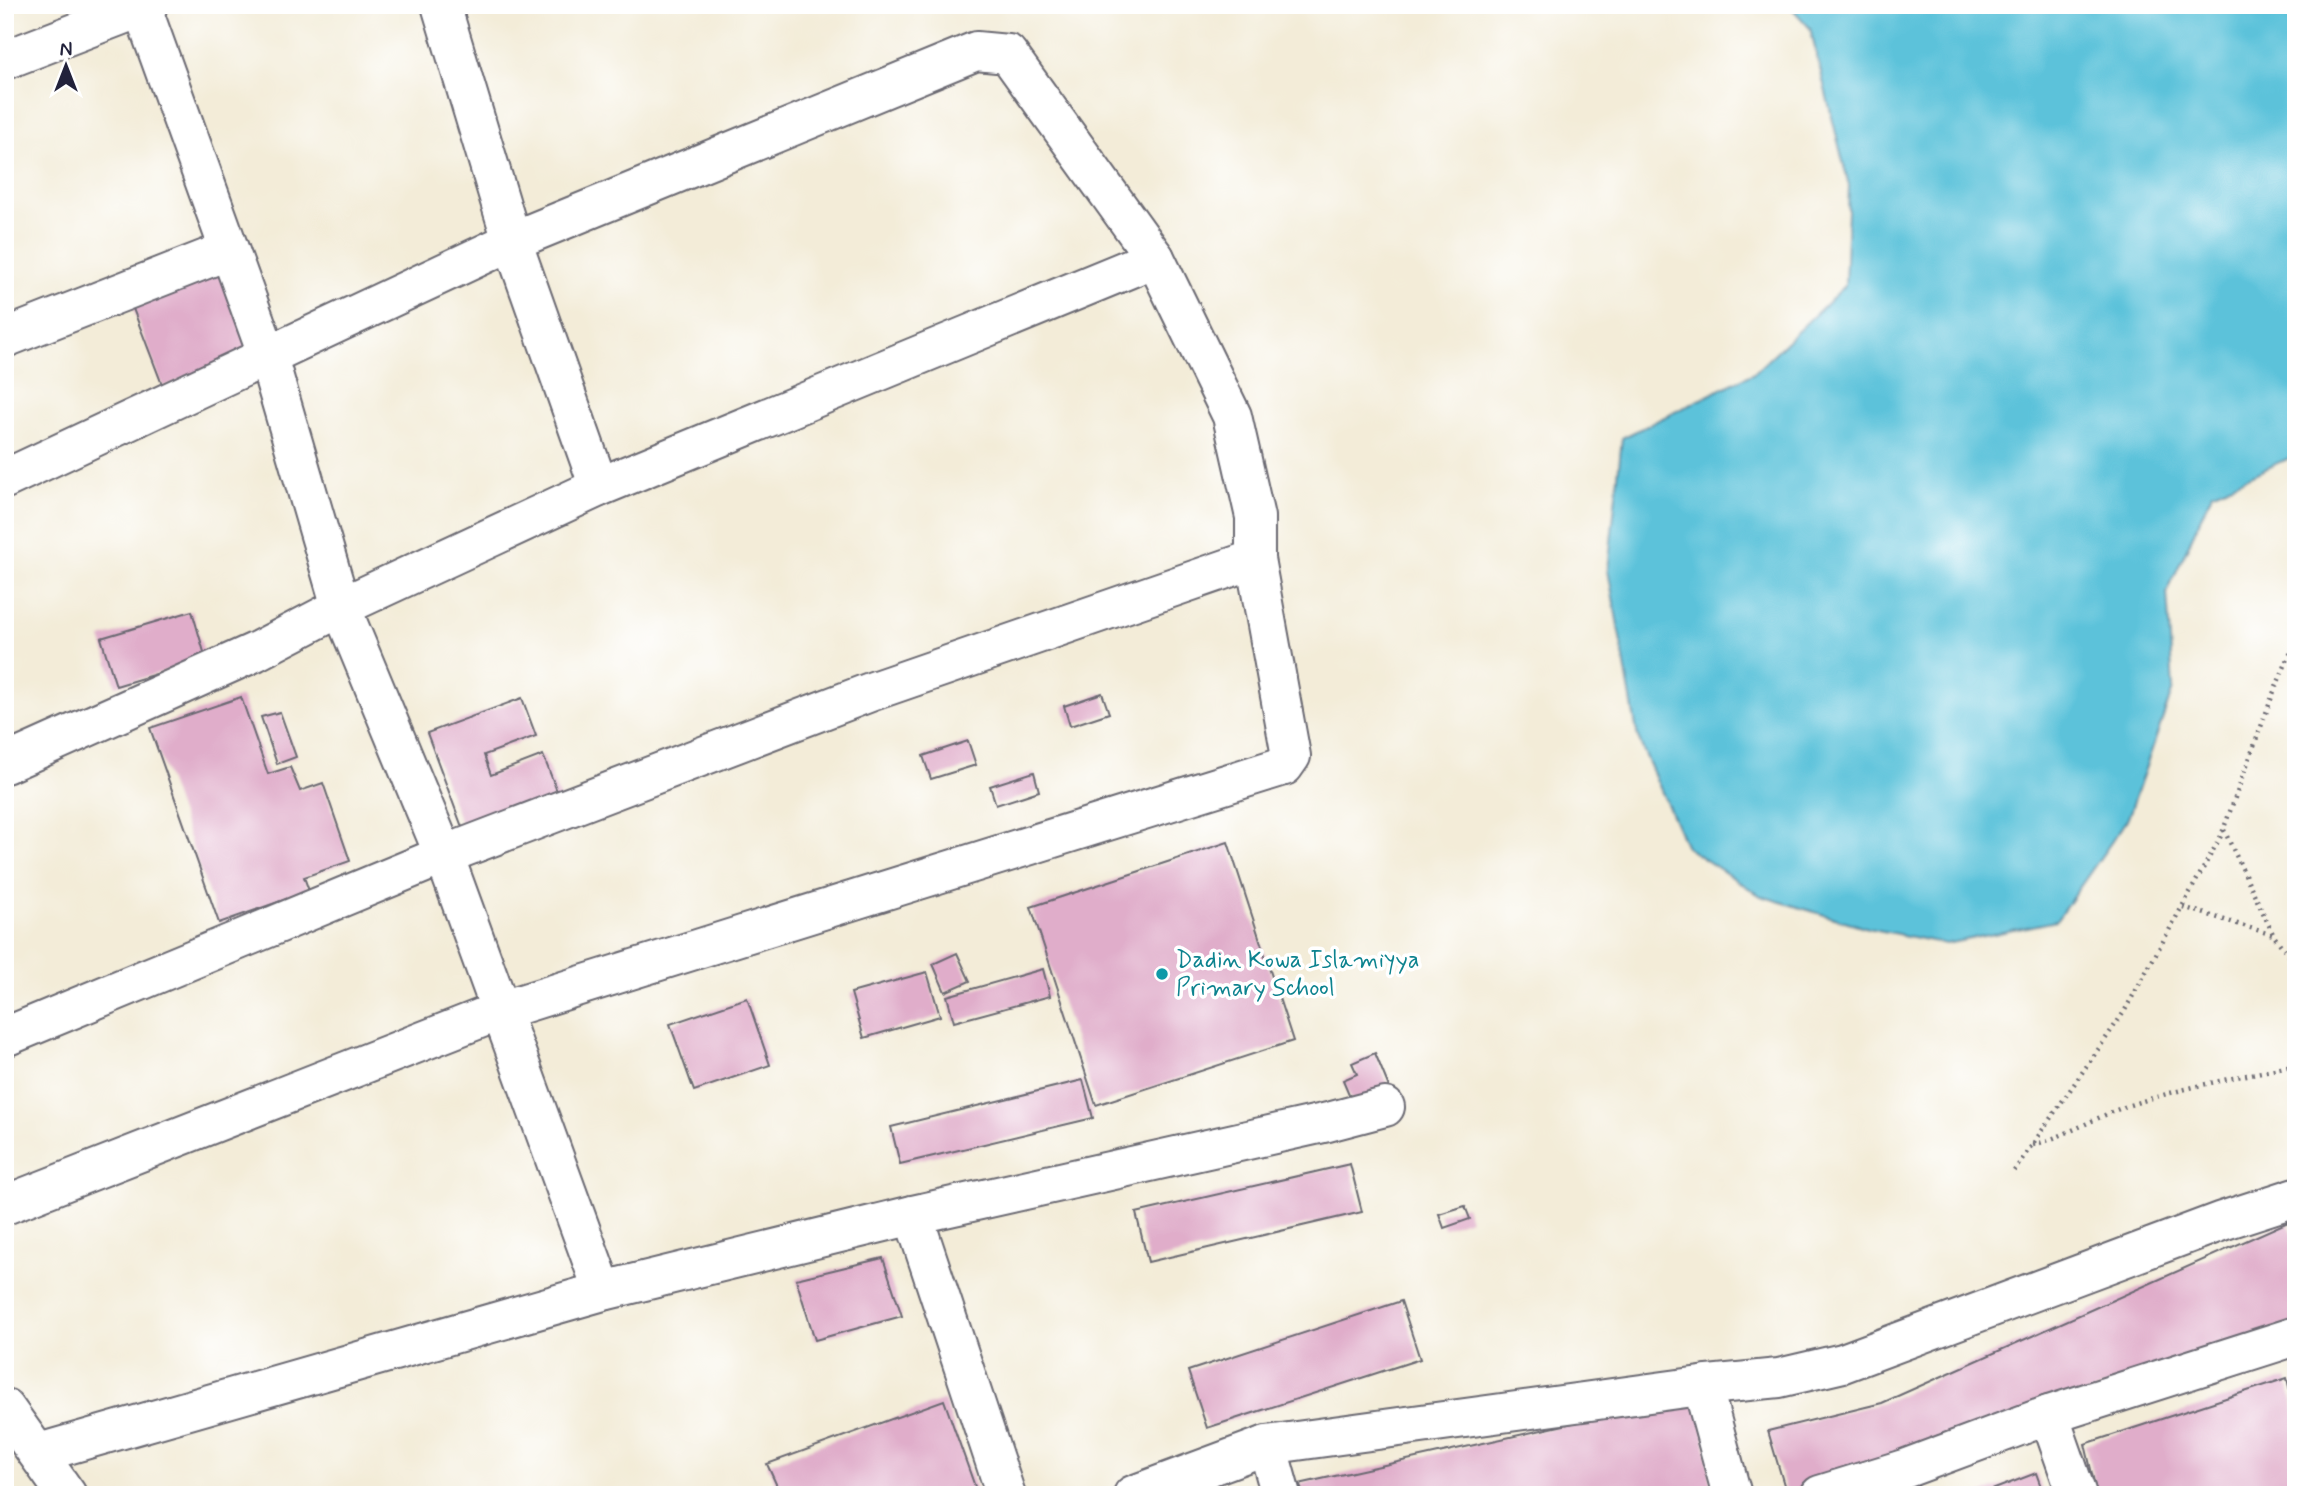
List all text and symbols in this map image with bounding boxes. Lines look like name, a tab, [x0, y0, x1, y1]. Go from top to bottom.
north arrow	[32, 32, 102, 102]
text: N	[60, 38, 72, 63]
place label: Dadin Kowa Islamiyya Primary School	[1176, 945, 1419, 1004]
marker: Dadin Kowa Islamiyya Primary School	[1154, 966, 1170, 982]

